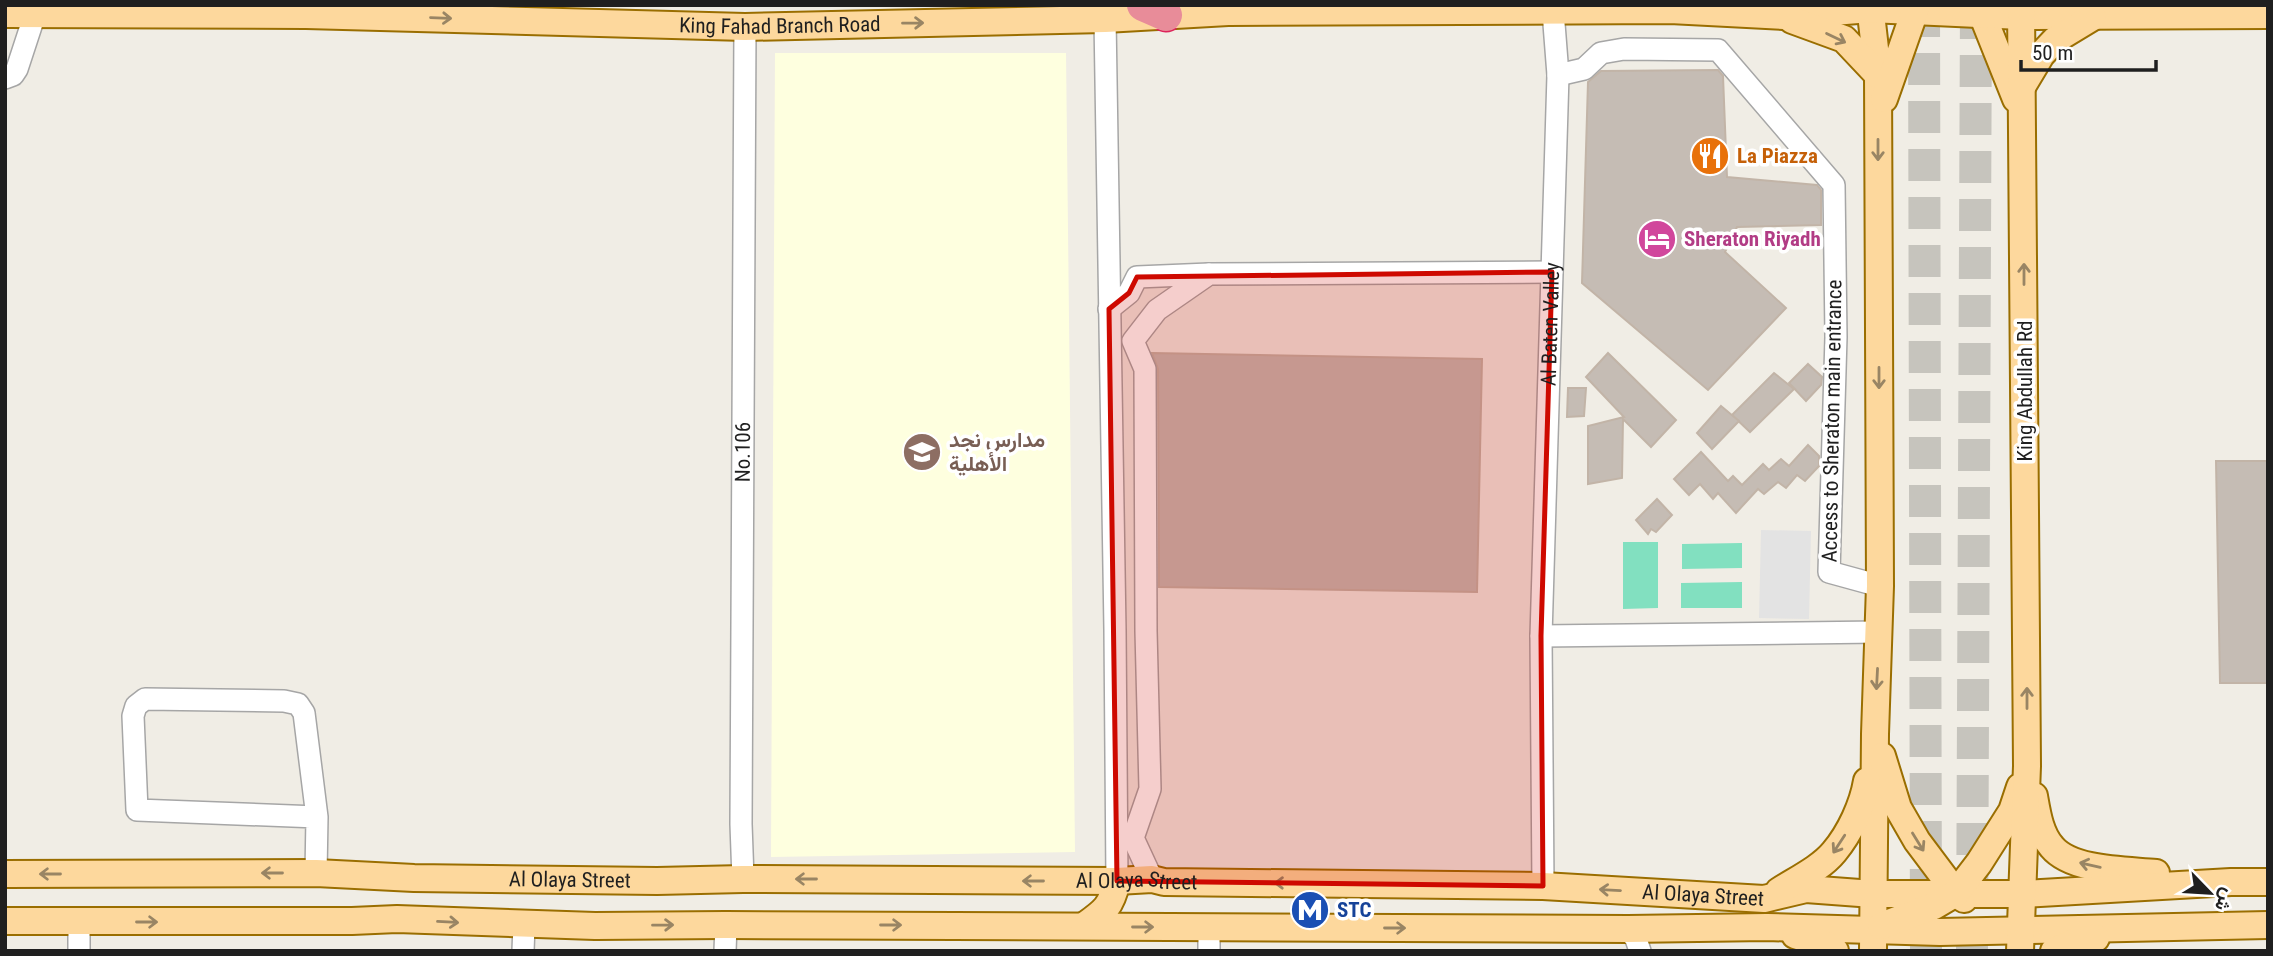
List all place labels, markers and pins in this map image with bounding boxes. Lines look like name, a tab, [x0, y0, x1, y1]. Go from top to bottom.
restaurant icon: La Piazza	[1689, 135, 1731, 177]
place label: La Piazza	[1737, 144, 1818, 168]
hotel icon: Sheraton Riyadh	[1636, 218, 1678, 260]
place label: Sheraton Riyadh	[1684, 227, 1821, 251]
place label: مدارس نجد الأهلية	[949, 428, 1045, 476]
school or university icon: مدارس نجد الأهلية	[901, 431, 943, 473]
metro station icon: STC	[1289, 889, 1331, 931]
place label: STC	[1337, 898, 1371, 922]

